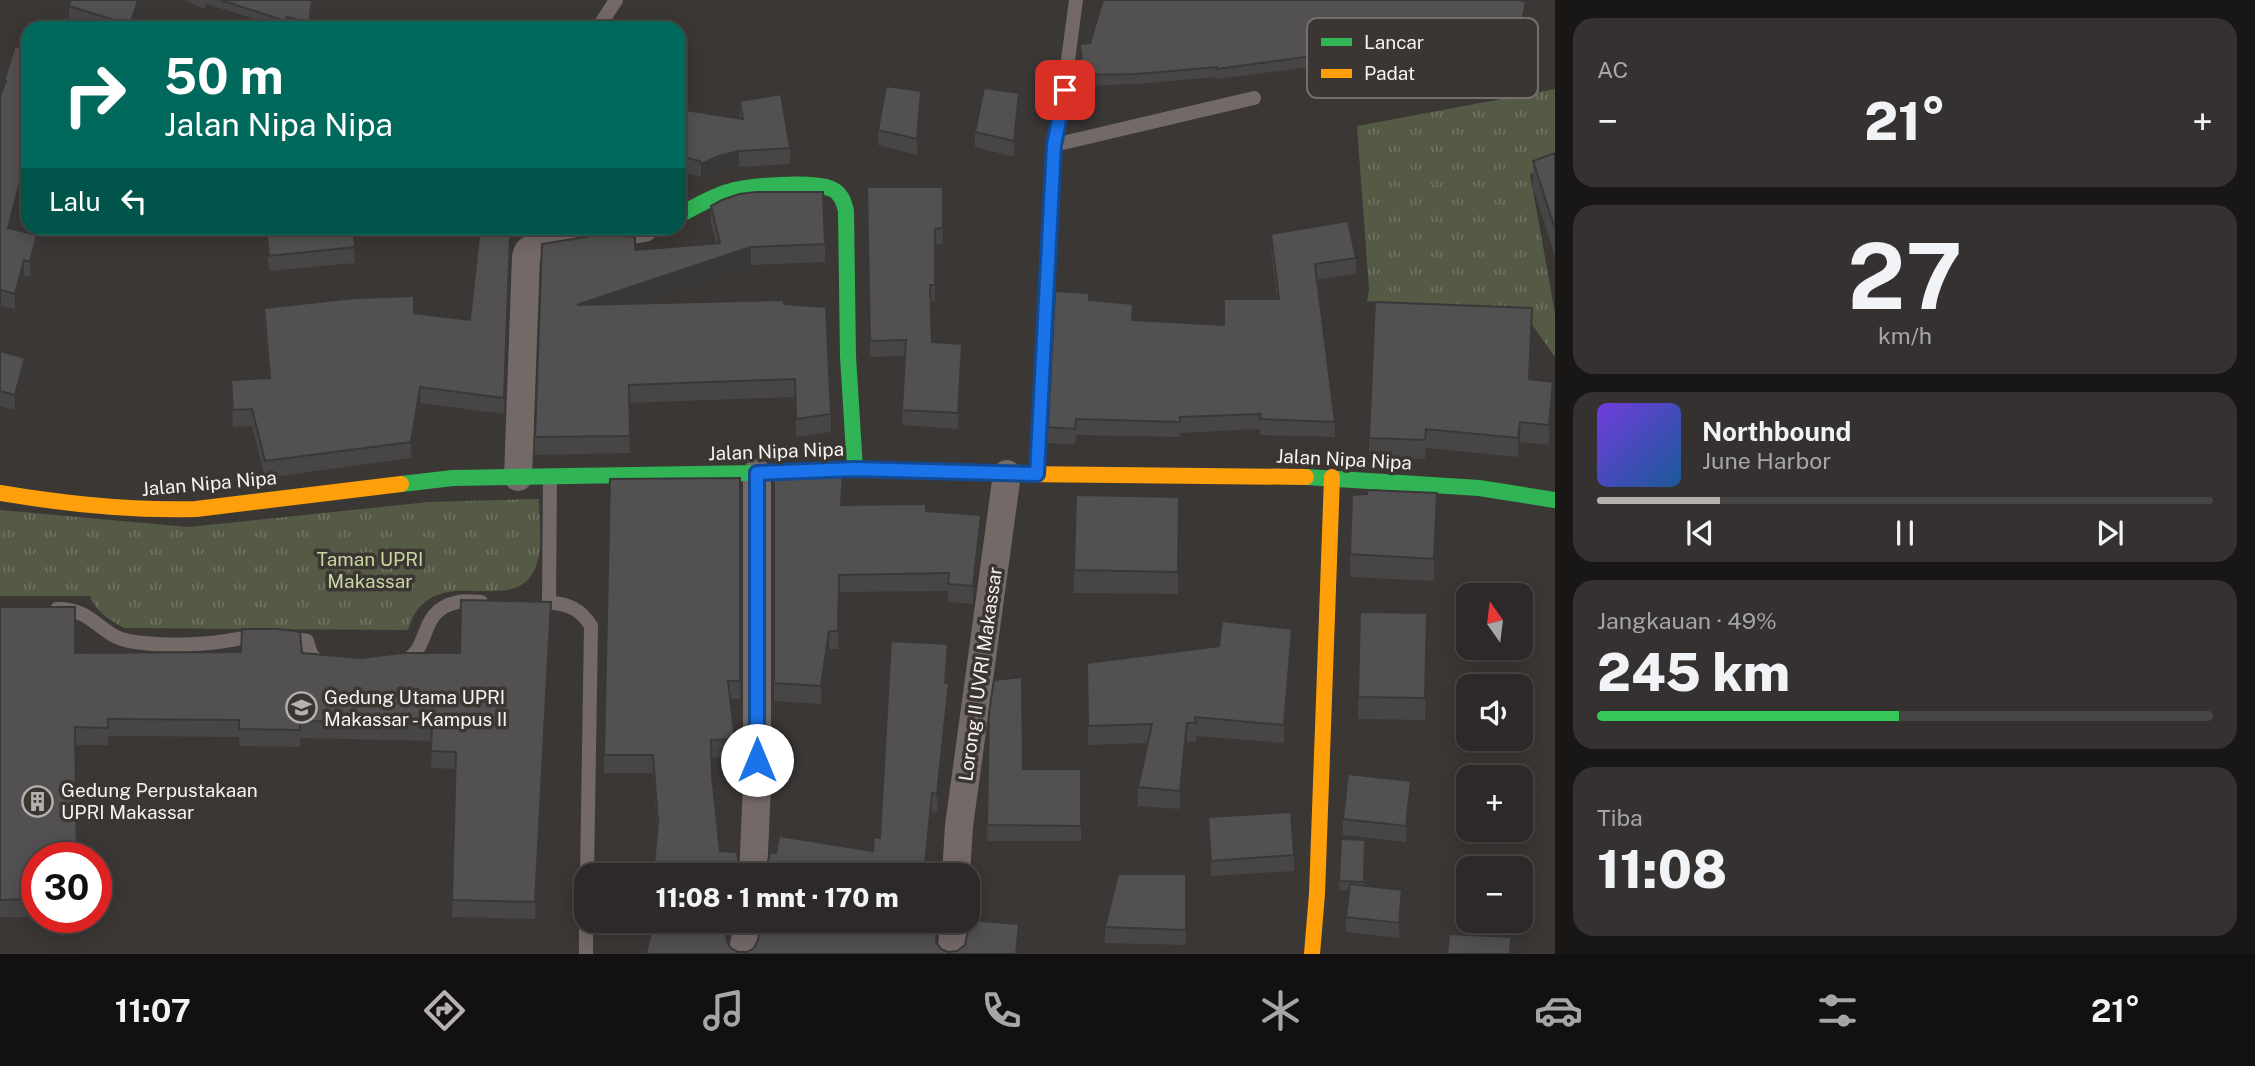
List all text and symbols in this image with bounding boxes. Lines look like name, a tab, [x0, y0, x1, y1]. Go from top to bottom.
legend	[1307, 18, 1538, 98]
text: Lancar	[1364, 31, 1424, 53]
text: 50 m	[164, 47, 284, 105]
icon: right	[49, 49, 140, 140]
text: AC	[1597, 56, 1628, 83]
pin	[1035, 60, 1095, 120]
text: Padat	[1364, 62, 1415, 84]
icon: arrive	[1046, 71, 1084, 109]
text: 21°	[1864, 91, 1946, 152]
text: −	[1597, 99, 1618, 144]
text: +	[2192, 99, 2213, 144]
text: Jalan Nipa Nipa	[164, 106, 393, 143]
icon: left	[115, 182, 153, 220]
text: Lalu	[49, 186, 101, 217]
text: 27	[1848, 223, 1962, 329]
text: km/h	[1878, 322, 1932, 349]
text: Northbound	[1702, 416, 1851, 447]
street label: Jalan Nipa Nipa	[708, 438, 844, 464]
street label: Jalan Nipa Nipa	[1276, 444, 1412, 474]
text: June Harbor	[1702, 447, 1831, 474]
street label: Jalan Nipa Nipa	[140, 466, 278, 500]
icon: previous	[1681, 514, 1719, 552]
icon: pause	[1886, 514, 1924, 552]
icon: next	[2091, 514, 2129, 552]
park label: Taman UPRI Makassar	[317, 548, 423, 592]
street label: Lorong II UVRI Makassar	[954, 565, 1006, 783]
north arrow	[1456, 583, 1533, 660]
map controls	[1456, 583, 1533, 933]
text: Jangkauan · 49%	[1597, 607, 1777, 634]
text: 245 km	[1597, 642, 1790, 703]
button: sound	[1456, 674, 1533, 751]
place label: Gedung Utama UPRI Makassar - Kampus II	[324, 686, 507, 730]
school or university icon: Gedung Utama UPRI Makassar - Kampus II	[284, 691, 318, 725]
position arrow	[720, 723, 794, 797]
button: +	[1456, 765, 1533, 842]
place label: Gedung Perpustakaan UPRI Makassar	[61, 779, 258, 823]
building icon: Gedung Perpustakaan UPRI Makassar	[21, 784, 55, 818]
text: Tiba	[1597, 804, 1643, 831]
text: 11:08	[1597, 839, 1727, 900]
speed limit sign: 30	[21, 842, 112, 933]
button: −	[1456, 856, 1533, 933]
text: 11:08 · 1 mnt · 170 m	[655, 882, 899, 913]
icon: directions	[420, 986, 469, 1035]
icon: music	[699, 986, 748, 1035]
icon: phone	[977, 986, 1026, 1035]
icon: climate	[1256, 986, 1305, 1035]
icon: car	[1534, 986, 1583, 1035]
icon: filters	[1813, 986, 1862, 1035]
text: 11:07	[115, 992, 191, 1029]
text: 21°	[2091, 992, 2140, 1029]

